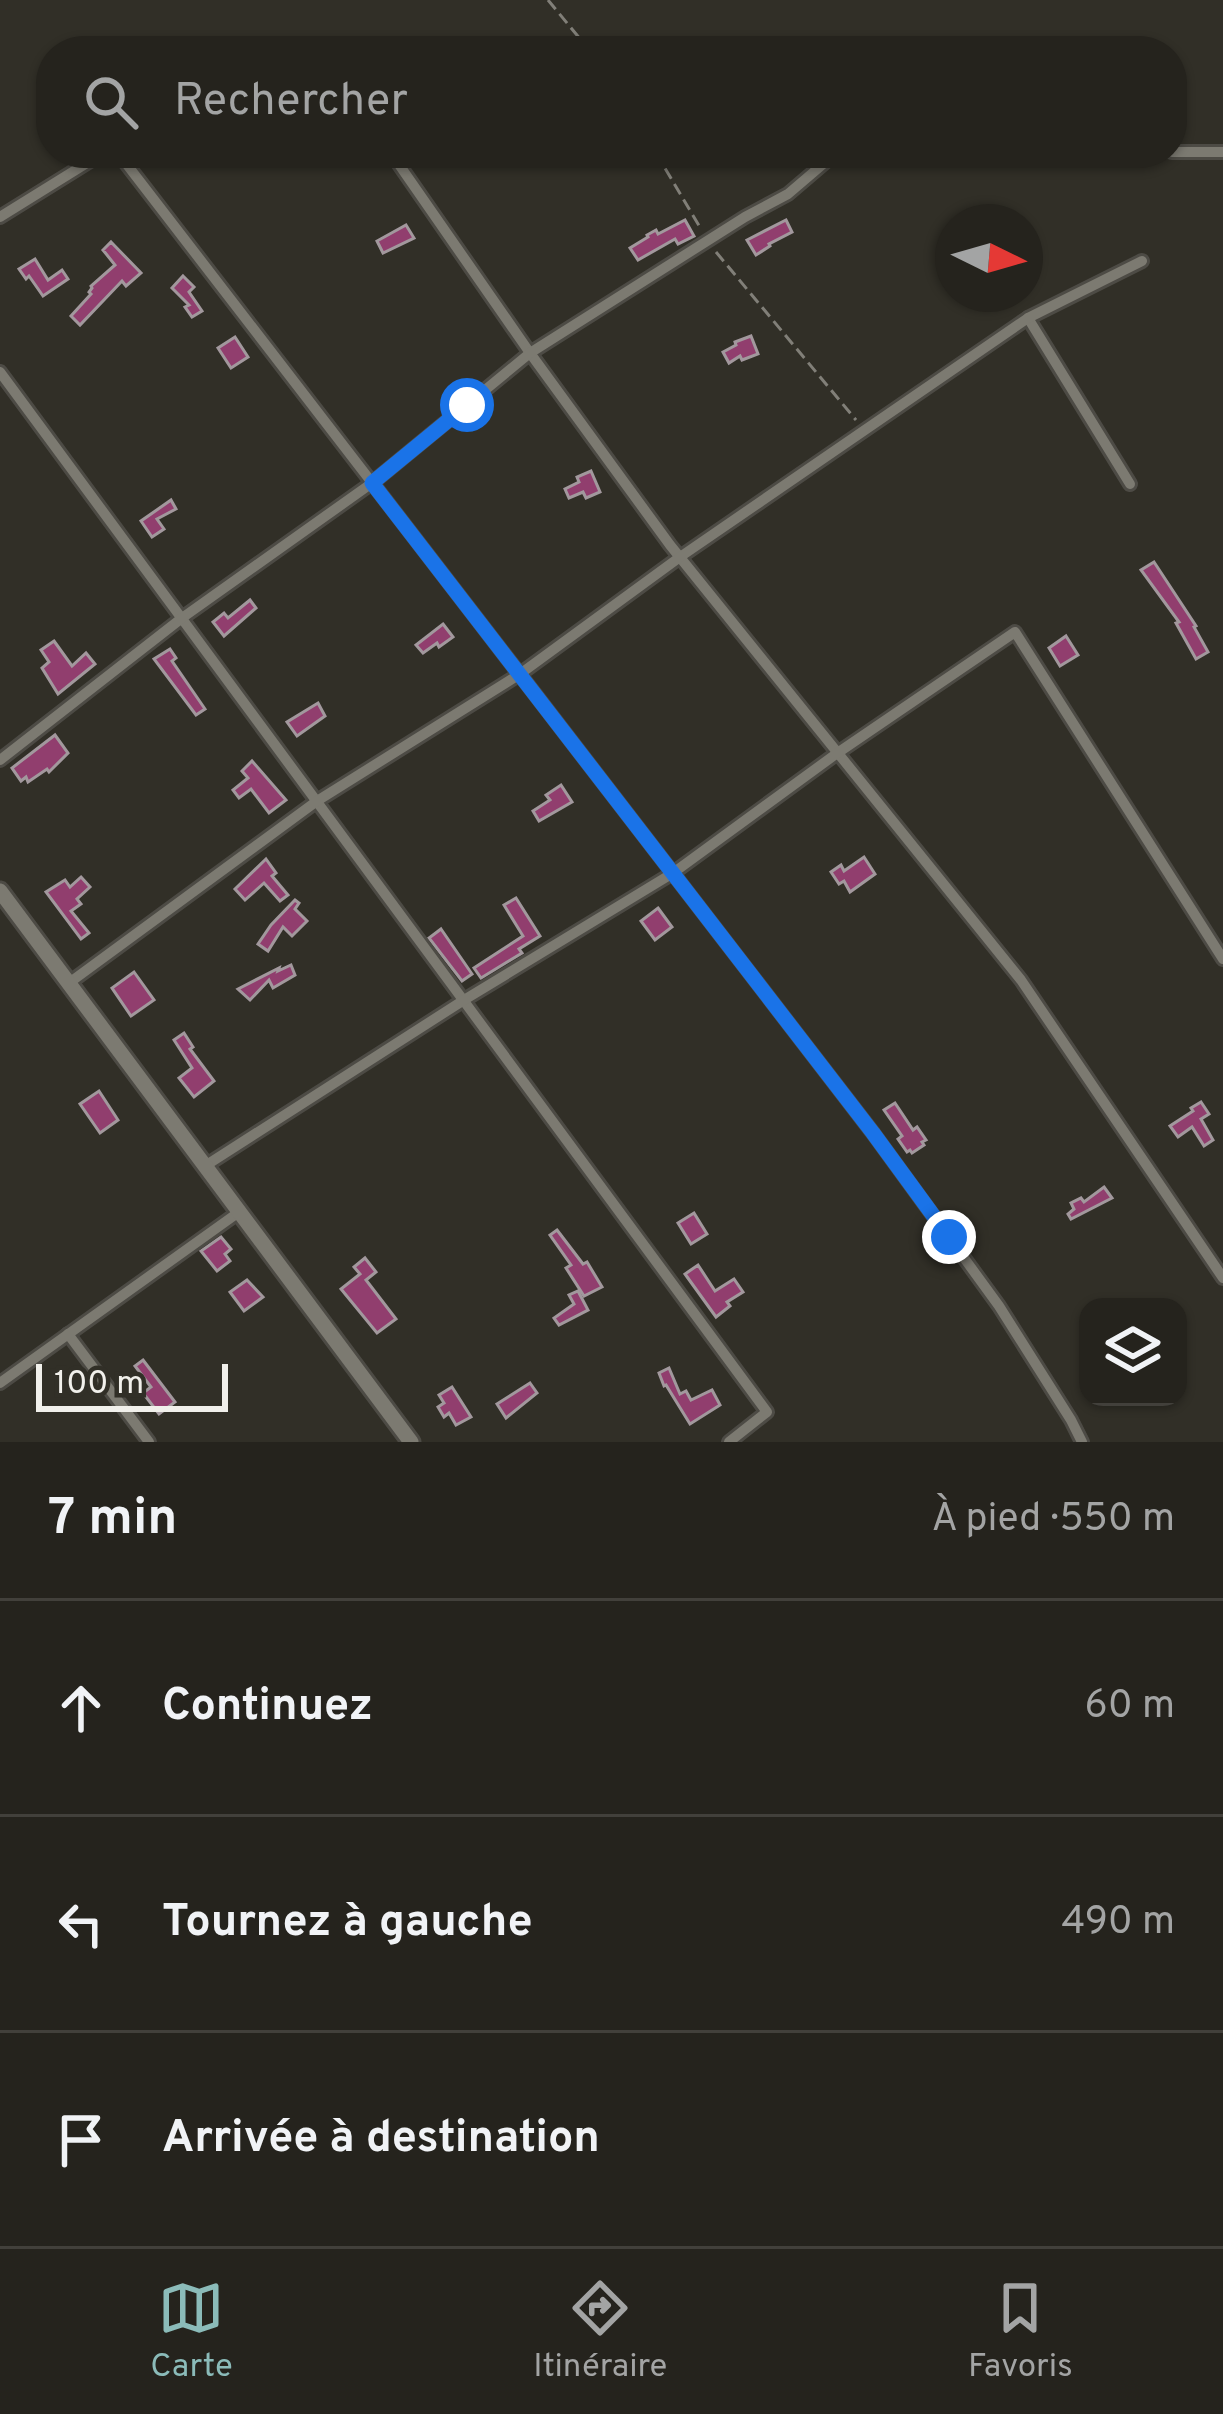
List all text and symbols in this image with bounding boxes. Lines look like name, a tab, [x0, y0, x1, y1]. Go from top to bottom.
search box	[36, 36, 1187, 168]
icon: search	[78, 69, 144, 135]
text: Rechercher	[174, 74, 408, 131]
north arrow	[935, 204, 1043, 312]
route start	[440, 378, 494, 432]
route end	[922, 1210, 976, 1264]
map controls	[1079, 1298, 1187, 1406]
button: layers	[1079, 1298, 1187, 1406]
scale bar	[36, 1358, 228, 1411]
text: 100 m	[54, 1364, 144, 1406]
text: 7 min	[48, 1488, 178, 1553]
text: À pied · 550 m	[931, 1496, 1175, 1545]
icon: ahead	[48, 1675, 114, 1741]
text: Continuez	[162, 1679, 373, 1736]
text: 60 m	[1084, 1683, 1175, 1732]
icon: left	[48, 1891, 114, 1957]
text: Tournez à gauche	[162, 1895, 533, 1952]
text: 490 m	[1061, 1899, 1175, 1948]
icon: arrive	[48, 2107, 114, 2173]
text: Arrivée à destination	[162, 2111, 600, 2168]
tab: Carte	[150, 2275, 233, 2389]
tab: Itinéraire	[533, 2275, 667, 2389]
tab: Favoris	[968, 2275, 1073, 2389]

